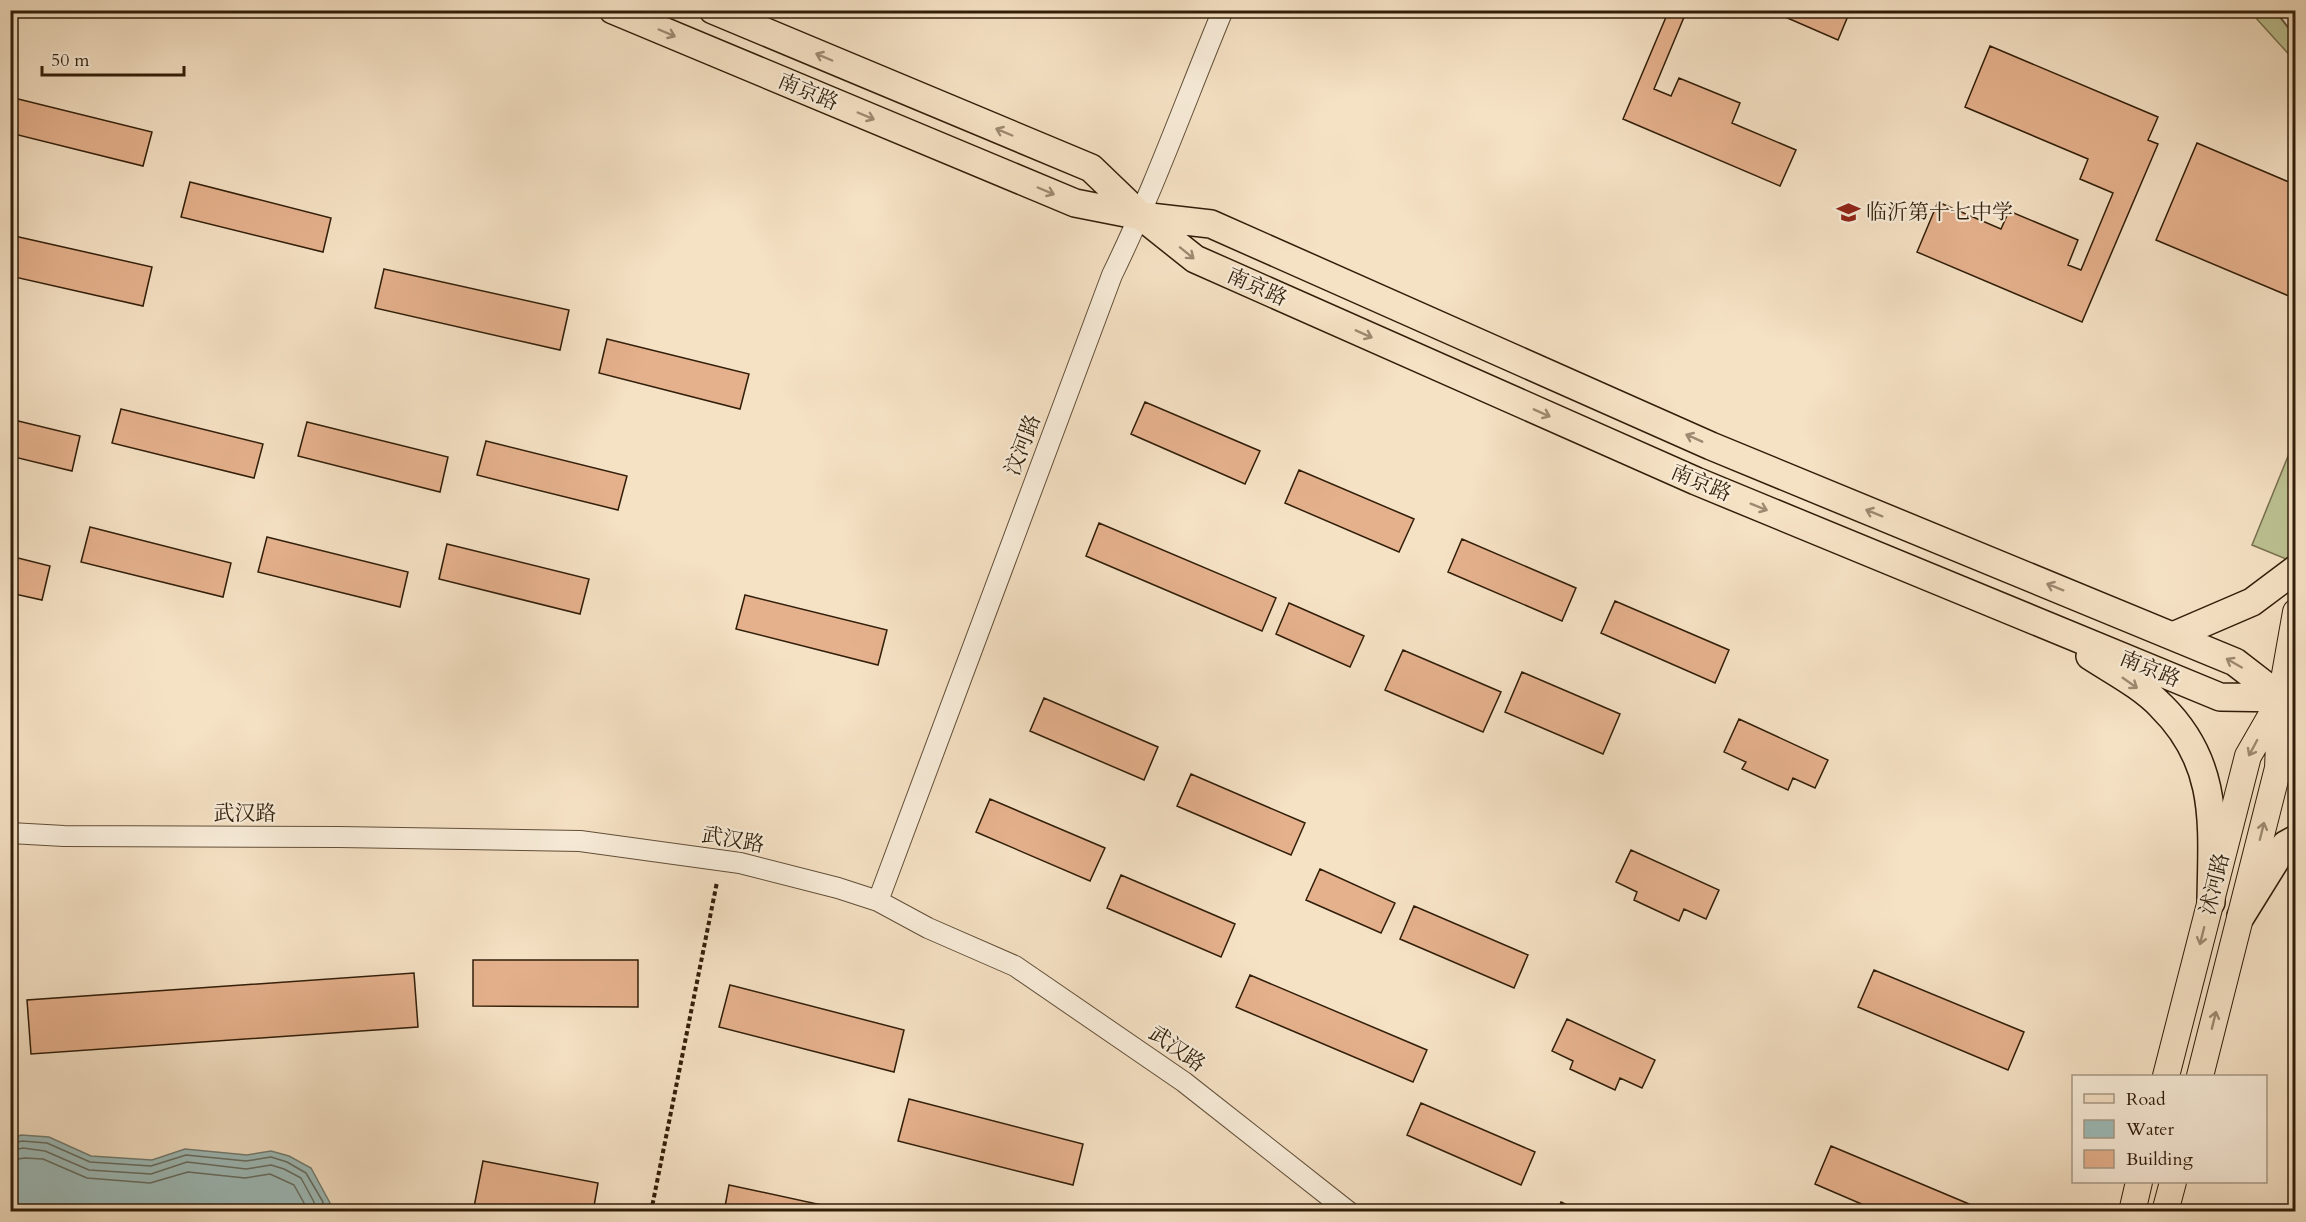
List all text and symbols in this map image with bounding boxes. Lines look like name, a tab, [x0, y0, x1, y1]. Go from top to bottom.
one-way arrow	[657, 28, 676, 39]
scale bar	[42, 39, 184, 77]
text: 50 m	[51, 48, 90, 73]
one-way arrow	[815, 51, 834, 62]
street label: 南京路	[773, 66, 843, 118]
one-way arrow	[857, 111, 875, 122]
one-way arrow	[995, 126, 1014, 137]
one-way arrow	[1036, 186, 1055, 197]
place label: 临沂第十七中学	[1866, 198, 2013, 227]
school or university icon: 临沂第十七中学	[1835, 199, 1861, 225]
one-way arrow	[1178, 246, 1194, 259]
street label: 南京路	[1222, 261, 1292, 313]
one-way arrow	[1354, 329, 1372, 340]
one-way arrow	[1532, 408, 1550, 419]
street label: 汶河路	[998, 410, 1048, 480]
one-way arrow	[1686, 432, 1704, 444]
street label: 南京路	[1666, 457, 1736, 509]
one-way arrow	[1750, 502, 1768, 513]
one-way arrow	[1866, 507, 1884, 518]
one-way arrow	[2046, 581, 2064, 592]
street label: 南京路	[2115, 644, 2185, 694]
one-way arrow	[2226, 657, 2243, 669]
one-way arrow	[2121, 677, 2137, 689]
one-way arrow	[2247, 739, 2258, 757]
street label: 武汉路	[214, 799, 277, 828]
street label: 武汉路	[699, 820, 767, 860]
one-way arrow	[2257, 822, 2269, 841]
street label: 沭河路	[2193, 850, 2237, 918]
one-way arrow	[2196, 927, 2207, 946]
one-way arrow	[2209, 1011, 2221, 1030]
street label: 武汉路	[1143, 1019, 1211, 1079]
legend	[2072, 1075, 2267, 1183]
text: Road	[2126, 1087, 2166, 1112]
text: Water	[2125, 1117, 2175, 1142]
text: Building	[2126, 1147, 2194, 1172]

